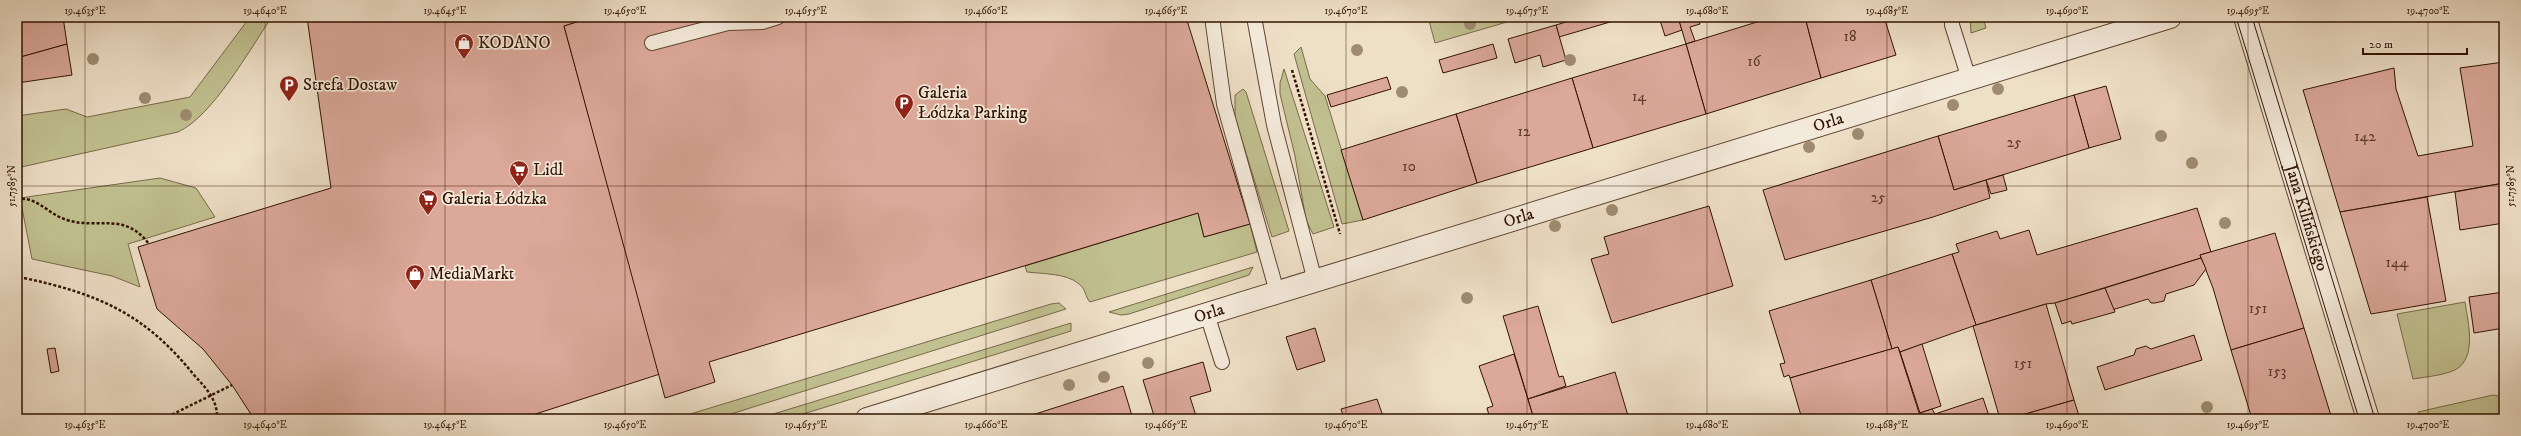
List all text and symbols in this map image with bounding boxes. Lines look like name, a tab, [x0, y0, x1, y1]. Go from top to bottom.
text: 19.4635°E	[64, 5, 106, 17]
text: 19.4640°E	[243, 5, 287, 17]
text: 19.4645°E	[423, 5, 467, 17]
text: 19.4650°E	[604, 5, 646, 17]
text: 19.4655°E	[785, 5, 827, 17]
text: 19.4660°E	[965, 5, 1007, 17]
text: 19.4665°E	[1145, 5, 1187, 17]
text: 19.4670°E	[1325, 5, 1368, 17]
text: 19.4675°E	[1506, 5, 1548, 17]
text: 19.4680°E	[1686, 5, 1728, 17]
text: 19.4685°E	[1866, 5, 1908, 17]
text: 19.4690°E	[2046, 5, 2088, 17]
text: 19.4695°E	[2227, 5, 2269, 17]
text: 19.4700°E	[2407, 5, 2449, 17]
house number: 18	[1843, 27, 1857, 46]
scale bar	[2363, 30, 2467, 56]
shop icon: KODANO	[453, 32, 475, 60]
place label: KODANO	[478, 32, 551, 54]
text: 20 m	[2369, 37, 2393, 52]
house number: 16	[1747, 52, 1762, 71]
parking icon: Strefa Dostaw	[278, 74, 300, 102]
place label: Strefa Dostaw	[303, 74, 397, 96]
place label: Galeria Łódzka Parking	[918, 82, 1028, 124]
house number: 14	[1632, 87, 1646, 106]
parking icon: Galeria Łódzka Parking	[893, 92, 915, 120]
street label: Orla	[1810, 107, 1847, 137]
house number: 12	[1518, 122, 1531, 141]
house number: 142	[2354, 127, 2376, 146]
house number: 25	[2007, 133, 2022, 152]
house number: 10	[1402, 157, 1416, 176]
supermarket icon: Lidl	[508, 159, 530, 187]
place label: Lidl	[533, 159, 563, 181]
street label: Jana Kilińskiego	[2279, 160, 2333, 274]
text: 51.7585°N	[6, 165, 18, 207]
text: 51.7585°N	[2505, 165, 2517, 207]
supermarket icon: Galeria Łódzka	[417, 188, 439, 216]
place label: Galeria Łódzka	[442, 188, 548, 210]
house number: 25	[1871, 188, 1886, 207]
street label: Orla	[1501, 203, 1537, 233]
house number: 144	[2386, 253, 2409, 272]
shop icon: MediaMarkt	[404, 263, 426, 291]
place label: MediaMarkt	[429, 263, 515, 285]
street label: Orla	[1191, 298, 1228, 328]
house number: 151	[2249, 299, 2267, 318]
house number: 151	[2014, 354, 2032, 373]
house number: 153	[2268, 362, 2286, 381]
text: 19.4635°E	[64, 419, 106, 431]
text: 19.4640°E	[243, 419, 287, 431]
text: 19.4645°E	[423, 419, 467, 431]
text: 19.4650°E	[604, 419, 646, 431]
text: 19.4655°E	[785, 419, 827, 431]
text: 19.4660°E	[965, 419, 1007, 431]
text: 19.4665°E	[1145, 419, 1187, 431]
text: 19.4670°E	[1325, 419, 1368, 431]
text: 19.4675°E	[1506, 419, 1548, 431]
text: 19.4680°E	[1686, 419, 1728, 431]
text: 19.4685°E	[1866, 419, 1908, 431]
text: 19.4690°E	[2046, 419, 2088, 431]
text: 19.4695°E	[2227, 419, 2269, 431]
text: 19.4700°E	[2407, 419, 2449, 431]

